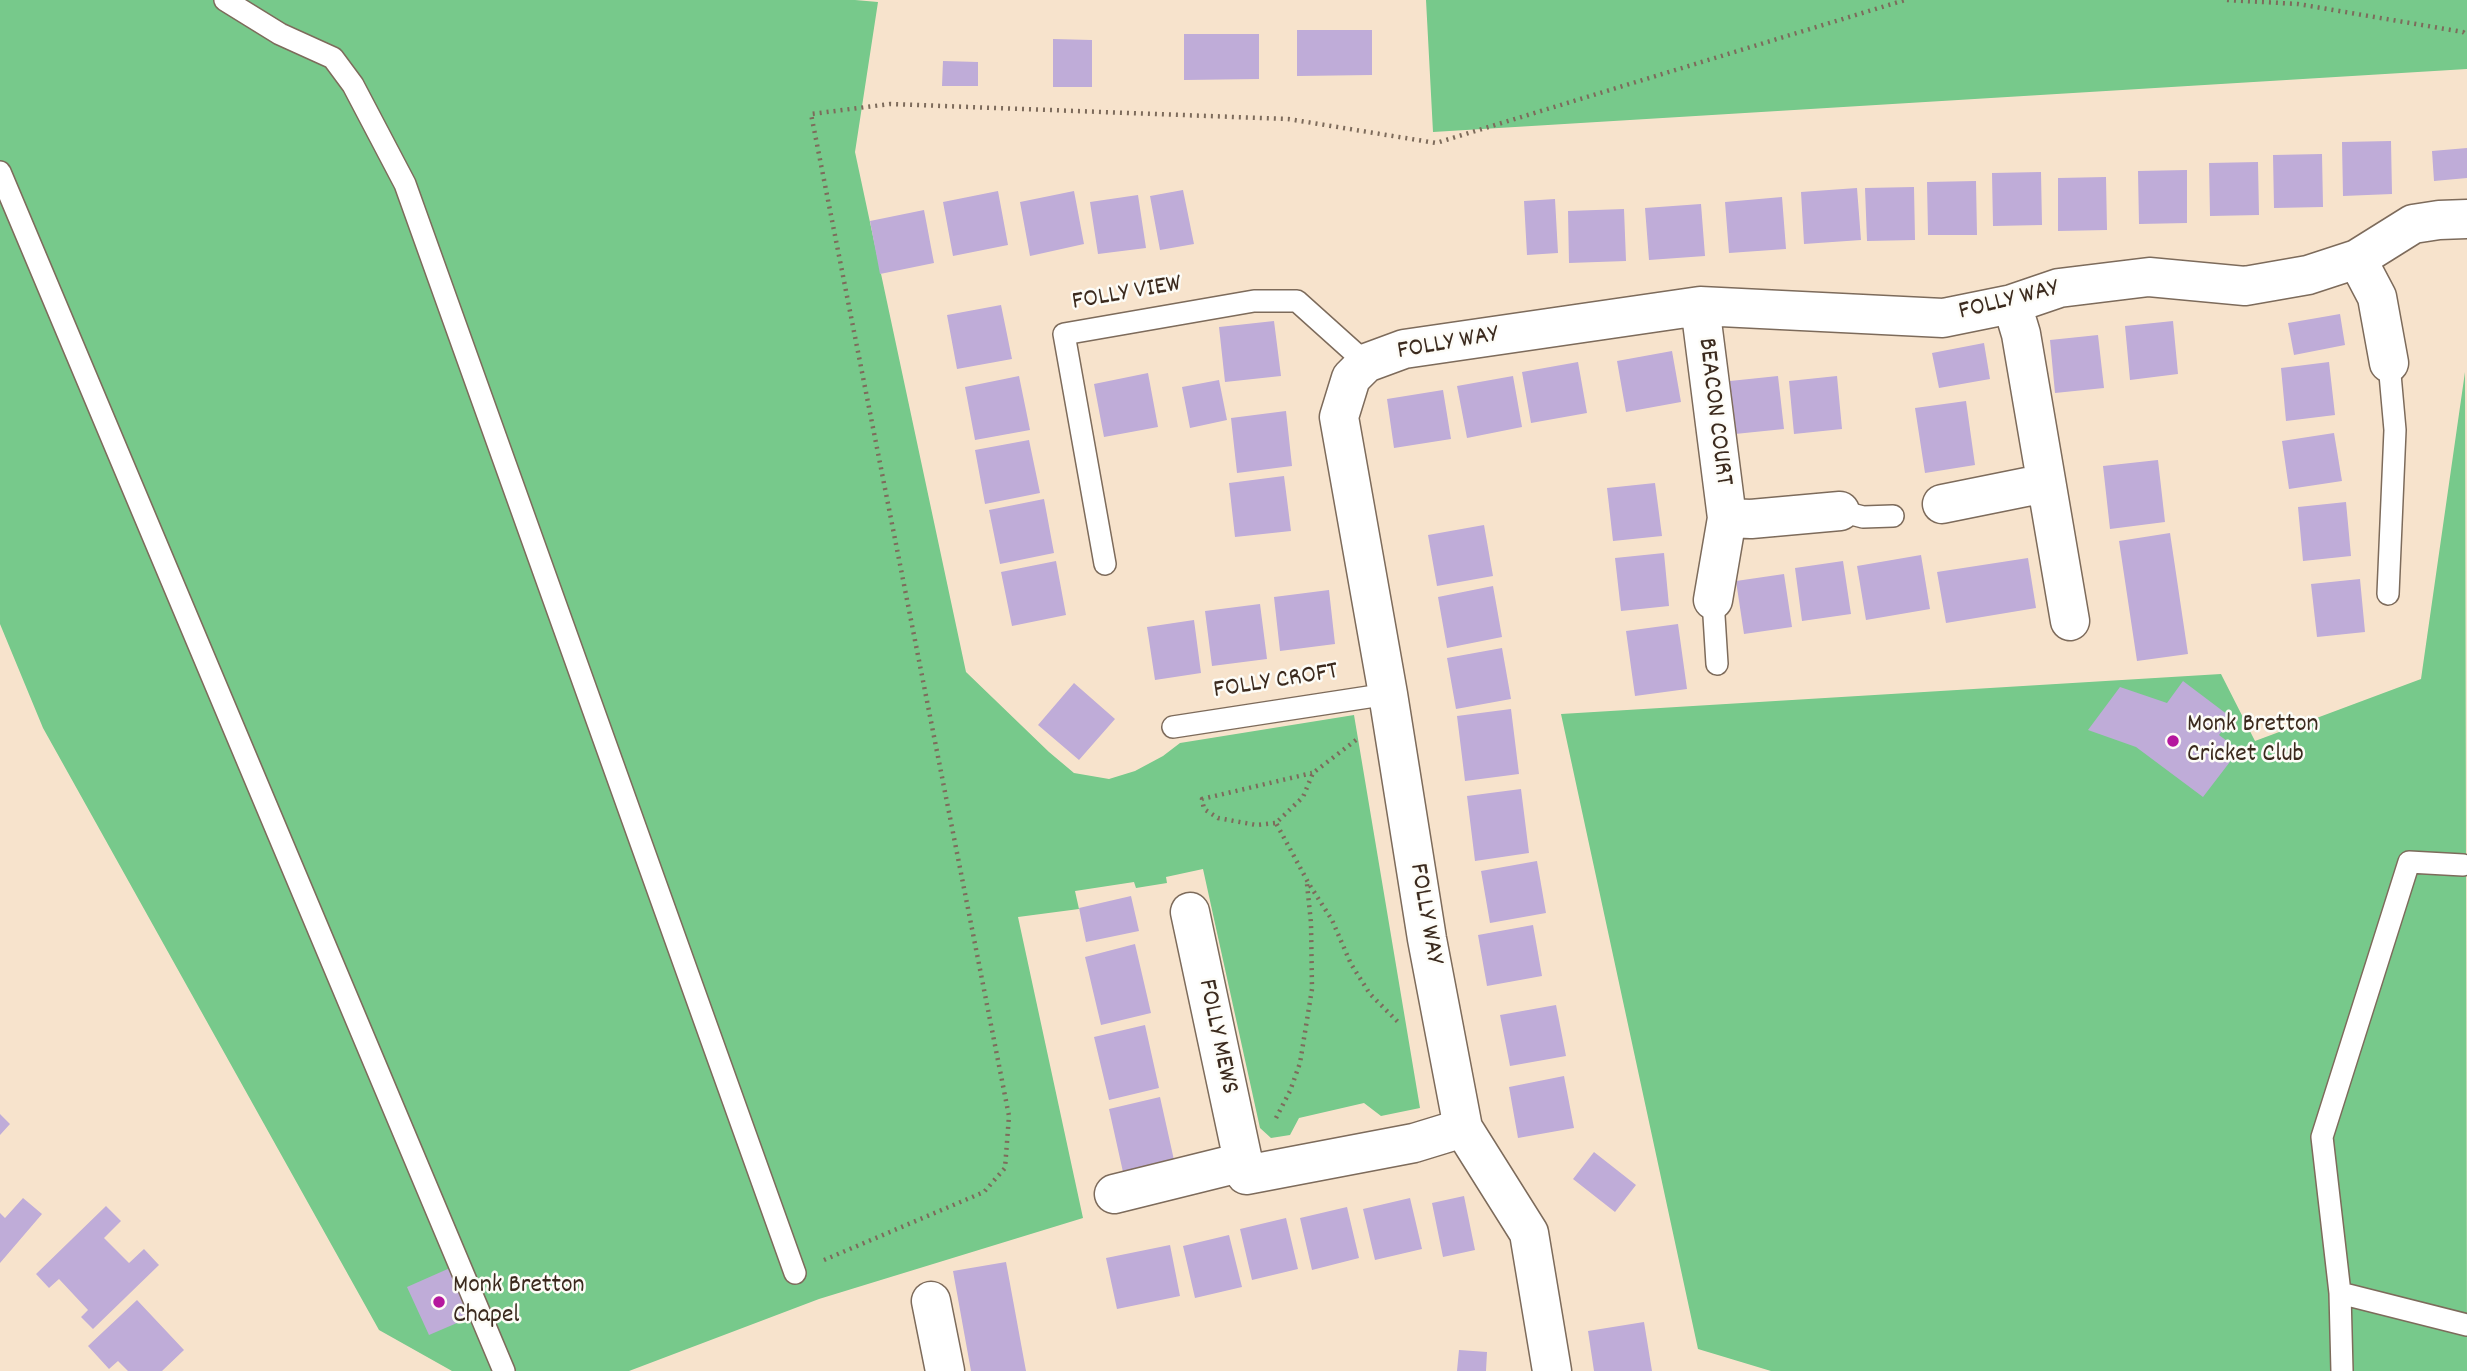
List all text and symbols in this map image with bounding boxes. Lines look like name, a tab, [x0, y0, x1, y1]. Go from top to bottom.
street label: FOLLY VIEW	[1070, 270, 1184, 320]
street label: FOLLY WAY	[1956, 275, 2062, 329]
street label: FOLLY WAY	[1395, 321, 1501, 369]
street label: BEACON COURT	[1688, 337, 1738, 487]
street label: FOLLY CROFT	[1211, 658, 1341, 708]
place label: Monk Bretton Cricket Club	[2187, 710, 2319, 772]
marker: Monk Bretton Cricket Club	[2165, 733, 2181, 749]
street label: FOLLY WAY	[1400, 861, 1448, 967]
street label: FOLLY MEWS	[1189, 977, 1243, 1097]
place label: Monk Bretton Chapel	[453, 1271, 585, 1332]
marker: Monk Bretton Chapel	[431, 1294, 447, 1310]

